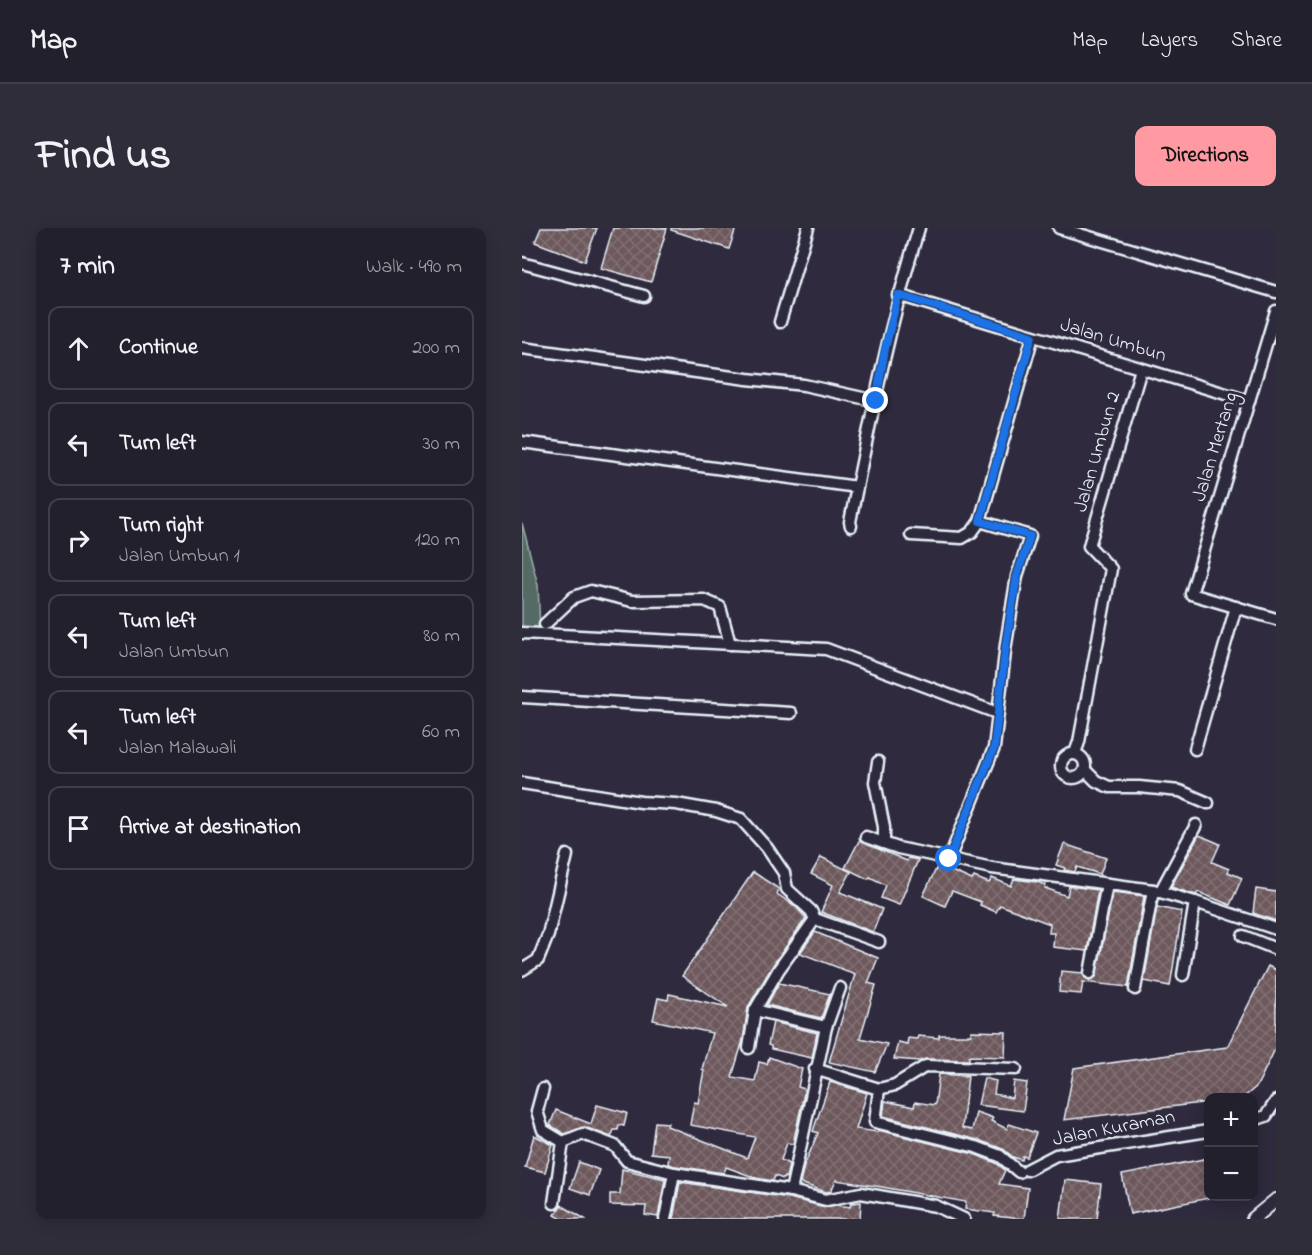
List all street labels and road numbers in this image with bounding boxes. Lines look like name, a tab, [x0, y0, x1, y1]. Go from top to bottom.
street label: Jalan Umbun	[1056, 311, 1170, 371]
street label: Jalan Umbun 2	[1067, 388, 1129, 516]
street label: Jalan Mertang	[1186, 389, 1247, 506]
street label: Jalan Kuraman	[1050, 1103, 1178, 1155]

